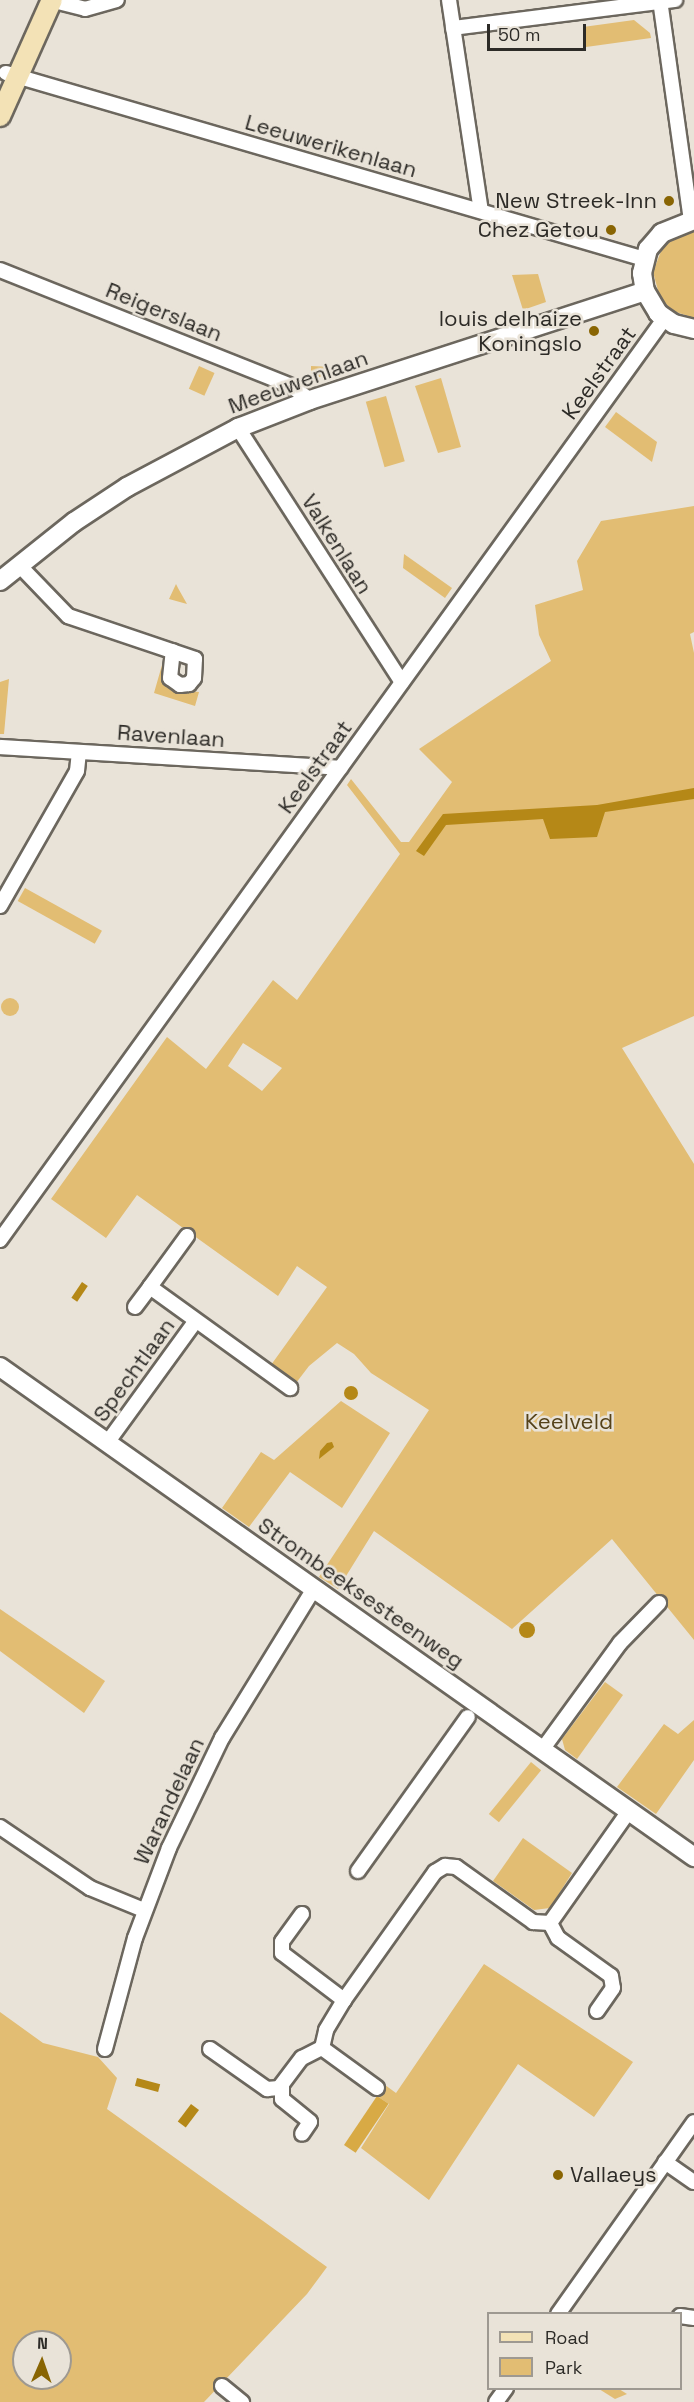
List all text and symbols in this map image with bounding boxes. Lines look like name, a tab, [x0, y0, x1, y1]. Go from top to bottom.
scale bar	[490, 12, 589, 50]
text: 50 m	[498, 23, 540, 46]
street label: Leeuwerikenlaan	[242, 109, 420, 183]
place label: New Streek-Inn	[495, 188, 657, 214]
marker: New Streek-Inn	[662, 194, 676, 208]
place label: Chez Getou	[478, 217, 599, 243]
marker: Chez Getou	[604, 223, 618, 237]
street label: Reigerslaan	[102, 277, 226, 347]
place label: louis delhaize Koningslo	[439, 305, 582, 356]
street label: Keelstraat	[556, 321, 642, 425]
marker: louis delhaize Koningslo	[587, 324, 601, 338]
street label: Meeuwenlaan	[225, 345, 371, 419]
street label: Valkenlaan	[296, 489, 378, 599]
street label: Keelstraat	[272, 715, 358, 819]
street label: Ravenlaan	[116, 719, 226, 753]
street label: Spechtlaan	[88, 1313, 180, 1427]
park label: Keelveld	[525, 1409, 613, 1435]
street label: Strombeeksesteenweg	[253, 1512, 469, 1674]
street label: Warandelaan	[128, 1733, 210, 1869]
place label: Vallaeys	[570, 2162, 657, 2188]
marker: Vallaeys	[551, 2168, 565, 2182]
legend	[487, 2312, 682, 2390]
text: Road	[545, 2326, 589, 2349]
north arrow	[12, 2330, 72, 2390]
text: N	[37, 2333, 48, 2354]
text: Park	[545, 2356, 582, 2379]

